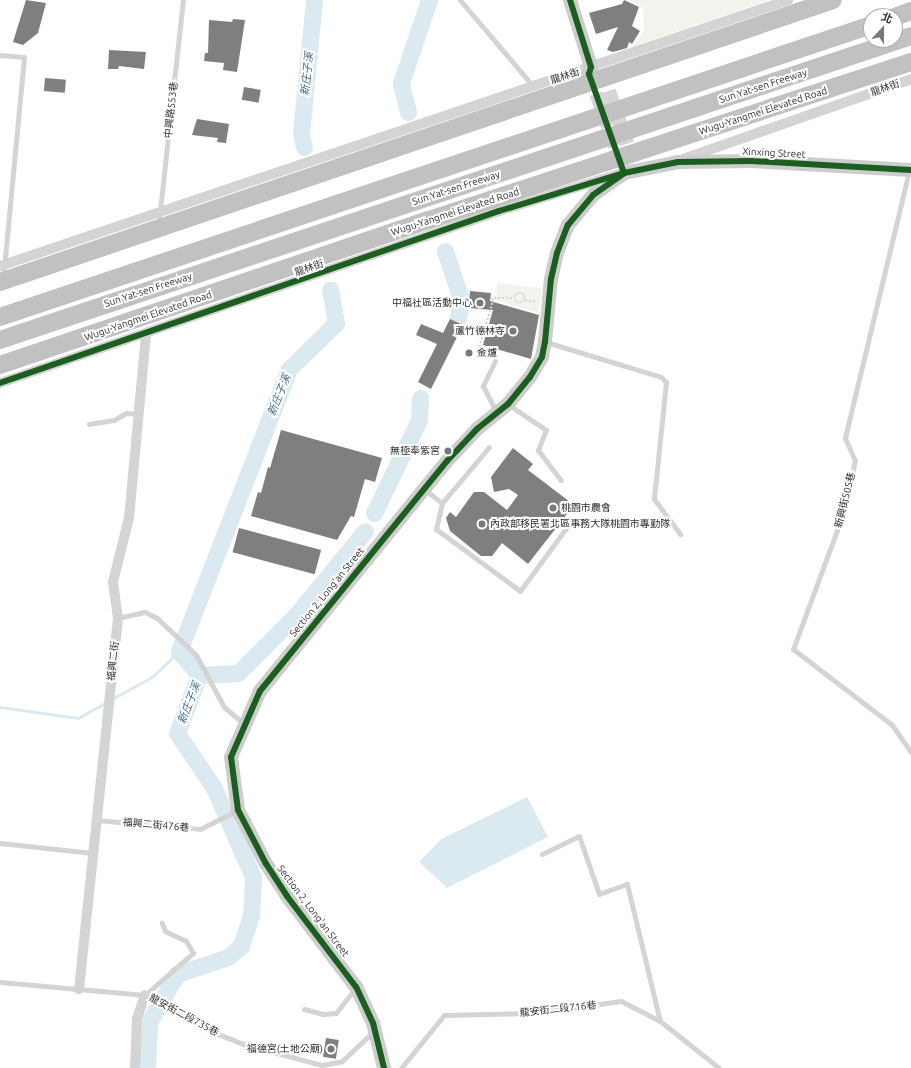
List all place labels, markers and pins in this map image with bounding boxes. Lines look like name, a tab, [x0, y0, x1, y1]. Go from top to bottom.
place label: 中福社區活動中心	[392, 297, 472, 309]
marker: 中福社區活動中心	[475, 298, 485, 308]
place label: 蘆竹德林寺	[455, 325, 505, 337]
marker: 蘆竹德林寺	[508, 326, 518, 336]
place label: 金爐	[477, 347, 497, 359]
marker: 金爐	[464, 348, 474, 358]
place label: 無極奉紫宮	[390, 445, 440, 457]
marker: 無極奉紫宮	[443, 446, 453, 456]
place label: 桃園市農會	[561, 502, 611, 514]
marker: 桃園市農會	[548, 503, 558, 513]
place label: 內政部移民署北區事務大隊桃園市專勤隊	[490, 518, 670, 530]
marker: 內政部移民署北區事務大隊桃園市專勤隊	[477, 519, 487, 529]
place label: 福德宮(土地公廟)	[247, 1043, 323, 1055]
marker: 福德宮(土地公廟)	[326, 1044, 336, 1054]

